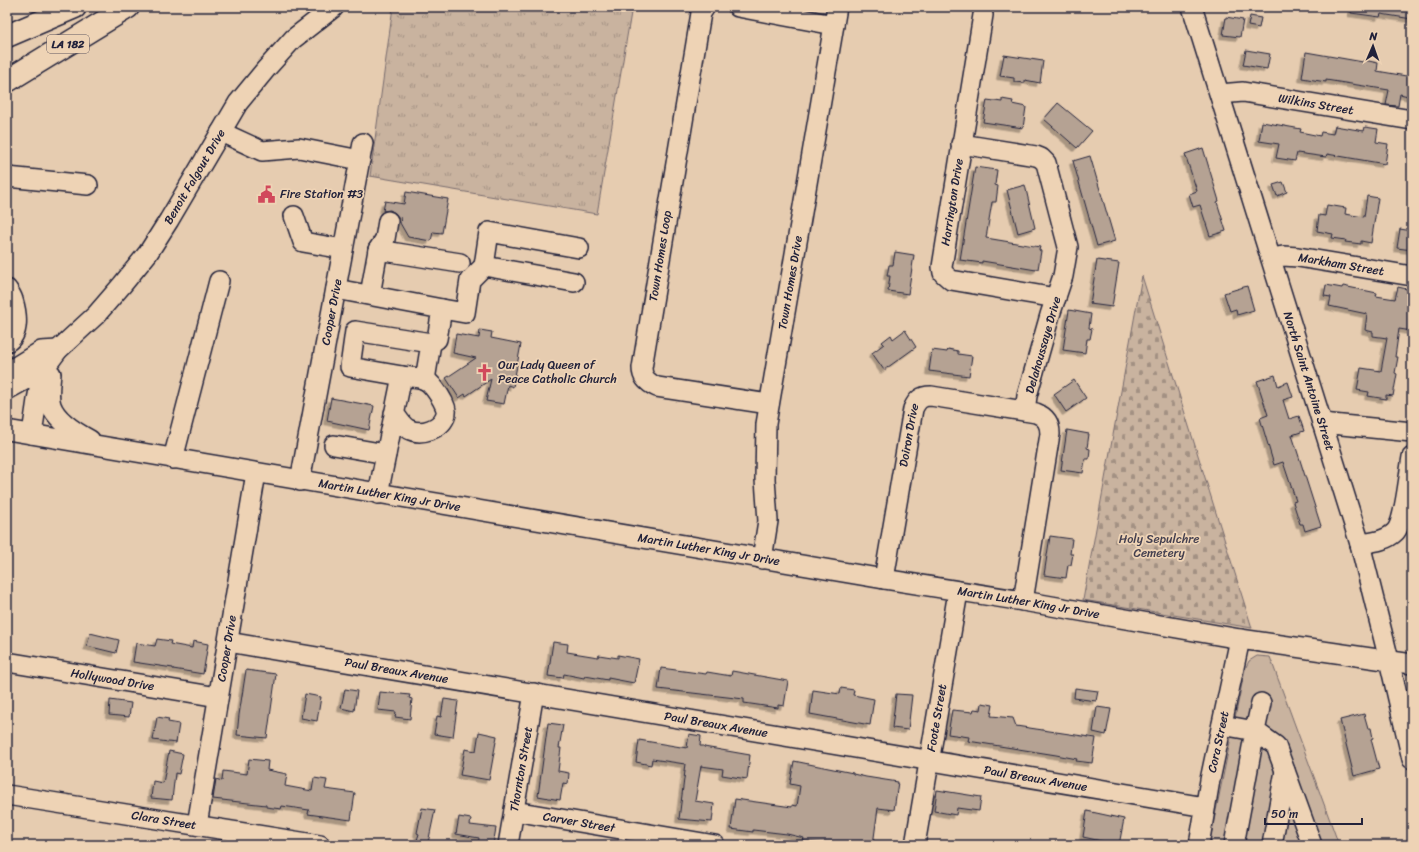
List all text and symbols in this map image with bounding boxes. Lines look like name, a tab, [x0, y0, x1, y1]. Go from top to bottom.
north arrow	[1353, 26, 1393, 66]
text: N	[1368, 27, 1378, 46]
road number: LA 182	[47, 35, 89, 53]
street label: Wilkins Street	[1277, 87, 1355, 121]
street label: Benoit Falgout Drive	[158, 124, 232, 229]
street label: Harrington Drive	[934, 157, 970, 247]
place label: Fire Station #3	[280, 183, 363, 205]
public building icon: Fire Station #3	[257, 184, 277, 204]
street label: Town Homes Loop	[642, 208, 678, 303]
street label: Town Homes Drive	[771, 234, 809, 331]
street label: Markham Street	[1297, 246, 1386, 282]
street label: Cooper Drive	[315, 277, 348, 347]
street label: Delahoussaye Drive	[1019, 294, 1067, 396]
street label: North Saint Antoine Street	[1277, 309, 1341, 454]
place label: Our Lady Queen of Peace Catholic Church	[498, 354, 617, 390]
church icon: Our Lady Queen of Peace Catholic Church	[475, 362, 495, 382]
street label: Doiron Drive	[892, 399, 925, 469]
street label: Martin Luther King Jr Drive	[317, 472, 462, 518]
street label: Martin Luther King Jr Drive	[636, 526, 782, 572]
park label: Holy Sepulchre Cemetery	[1119, 528, 1199, 564]
street label: Martin Luther King Jr Drive	[956, 580, 1101, 625]
street label: Cooper Drive	[210, 614, 243, 683]
street label: Paul Breaux Avenue	[343, 651, 450, 690]
street label: Hollywood Drive	[69, 662, 156, 697]
street label: Foote Street	[920, 682, 953, 753]
street label: Paul Breaux Avenue	[663, 705, 770, 744]
street label: Cora Street	[1201, 709, 1235, 775]
street label: Thornton Street	[503, 725, 539, 813]
street label: Paul Breaux Avenue	[982, 759, 1089, 798]
scale bar	[1265, 800, 1362, 826]
text: 50 m	[1271, 803, 1298, 825]
street label: Clara Street	[130, 804, 198, 836]
street label: Carver Street	[541, 805, 618, 839]

